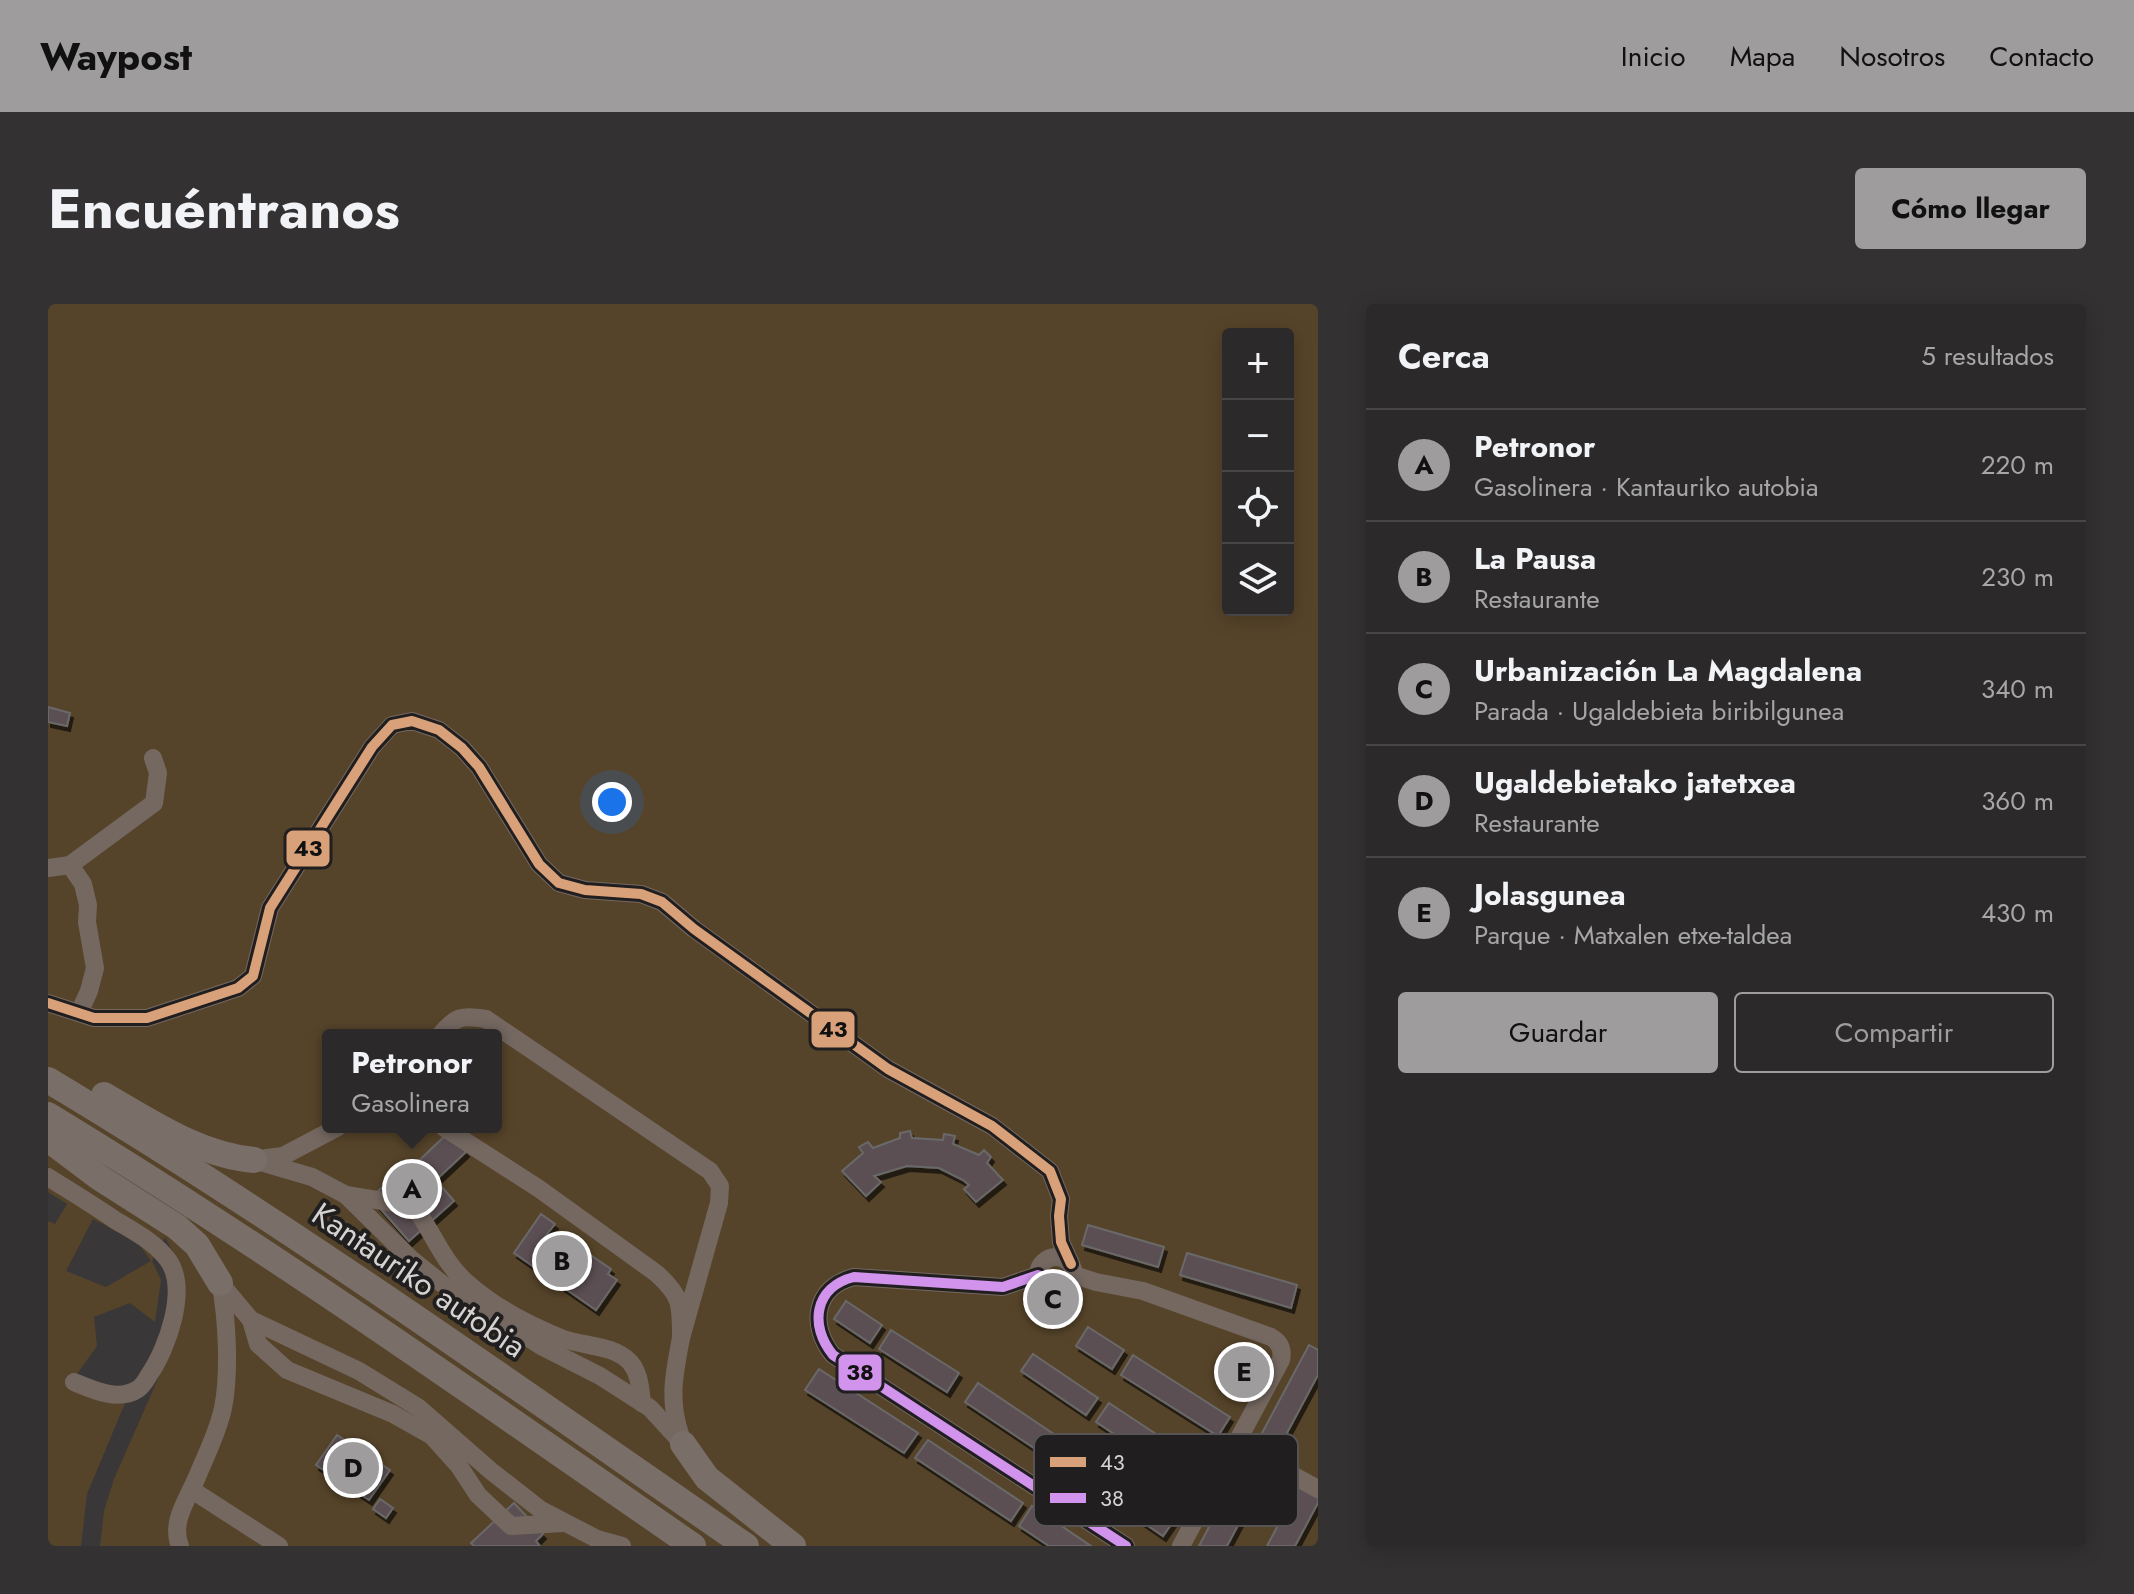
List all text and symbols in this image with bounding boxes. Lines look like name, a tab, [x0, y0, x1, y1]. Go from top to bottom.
text: Waypost	[40, 29, 192, 84]
text: Inicio	[1621, 36, 1686, 77]
text: Mapa	[1730, 36, 1795, 77]
text: Nosotros	[1839, 36, 1945, 77]
text: Contacto	[1989, 36, 2094, 77]
text: Encuéntranos	[48, 168, 400, 249]
button: Cómo llegar	[1855, 168, 2086, 249]
map controls	[1222, 328, 1294, 616]
button: +	[1222, 328, 1294, 400]
text: Cerca	[1398, 332, 1490, 381]
text: 5 resultados	[1921, 337, 2054, 375]
button: −	[1222, 400, 1294, 472]
text: Petronor	[1474, 425, 1595, 468]
text: A	[1414, 446, 1434, 484]
text: 220 m	[1981, 446, 2054, 484]
text: Gasolinera · Kantauriko autobia	[1474, 468, 1819, 506]
button: locate	[1222, 472, 1294, 544]
text: La Pausa	[1474, 537, 1596, 580]
button: layers	[1222, 544, 1294, 616]
text: B	[1415, 558, 1433, 596]
text: 230 m	[1981, 558, 2054, 596]
text: Restaurante	[1474, 580, 1600, 618]
text: Urbanización La Magdalena	[1474, 649, 1862, 692]
text: C	[1415, 670, 1433, 708]
text: 340 m	[1981, 670, 2054, 708]
text: Parada · Ugaldebieta biribilgunea	[1474, 692, 1844, 730]
text: Ugaldebietako jatetxea	[1474, 761, 1796, 804]
your location	[592, 782, 632, 822]
text: D	[1414, 782, 1434, 820]
text: 360 m	[1981, 782, 2054, 820]
text: Restaurante	[1474, 804, 1600, 842]
line badge: 43	[285, 829, 331, 868]
text: 43	[293, 832, 323, 864]
text: Jolasgunea	[1474, 873, 1626, 916]
text: E	[1416, 894, 1432, 932]
text: 430 m	[1981, 894, 2054, 932]
text: Parque · Matxalen etxe-taldea	[1474, 916, 1792, 954]
button: Guardar	[1398, 992, 1718, 1073]
button: Compartir	[1734, 992, 2054, 1073]
line badge: 43	[810, 1010, 856, 1049]
text: 43	[818, 1013, 848, 1045]
popup	[322, 1029, 502, 1133]
text: Petronor	[351, 1041, 473, 1084]
text: Gasolinera	[351, 1084, 470, 1122]
pin: A	[386, 1159, 438, 1219]
street label: Kantauriko autobia	[303, 1191, 535, 1369]
pin: B	[536, 1231, 588, 1291]
pin: C	[1027, 1269, 1079, 1329]
pin: E	[1218, 1342, 1270, 1402]
line badge: 38	[837, 1353, 883, 1392]
text: 38	[846, 1356, 874, 1388]
legend	[1034, 1434, 1298, 1526]
pin: D	[327, 1438, 379, 1498]
text: 43	[1100, 1446, 1125, 1478]
text: 38	[1100, 1482, 1124, 1514]

